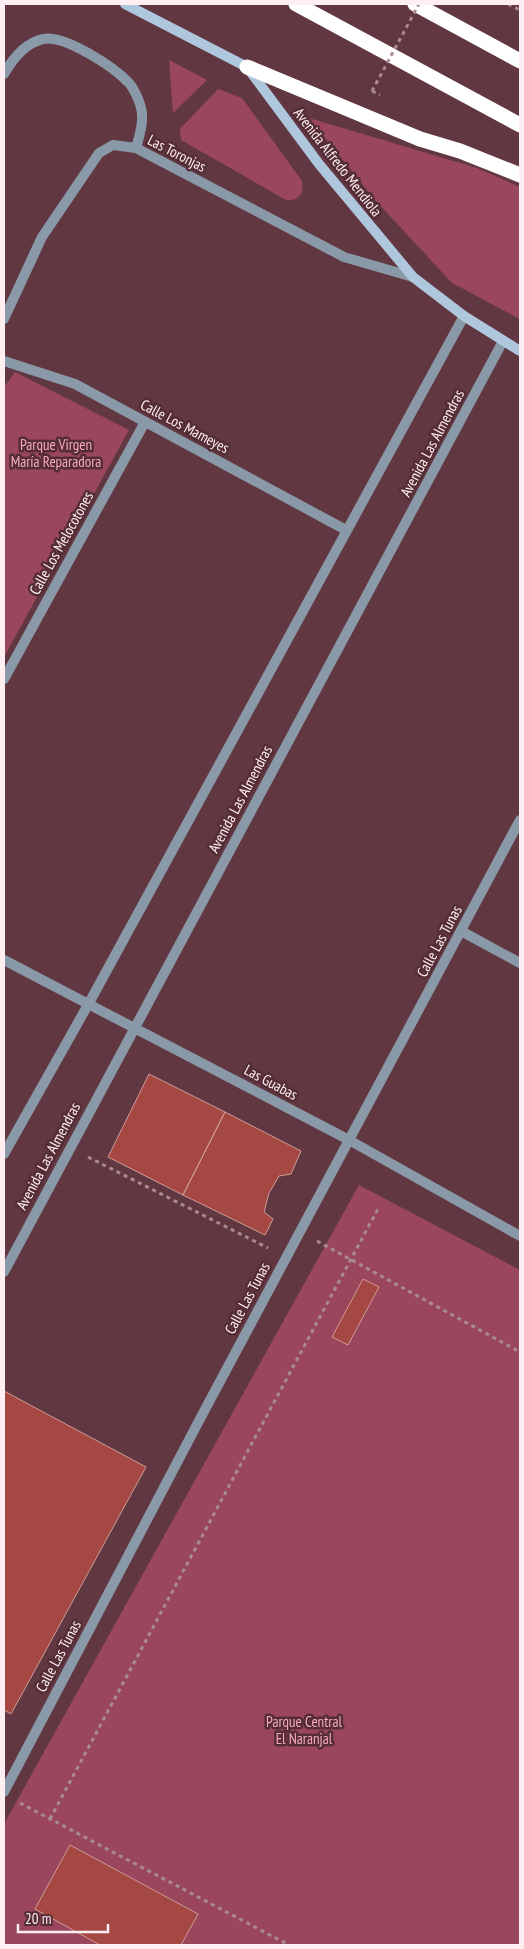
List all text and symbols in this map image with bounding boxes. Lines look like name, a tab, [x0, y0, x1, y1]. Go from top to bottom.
street label: Avenida Alfredo Mendiola	[290, 104, 386, 220]
street label: Las Toronjas	[145, 130, 209, 176]
street label: Avenida Las Almendras	[396, 386, 468, 500]
street label: Calle Los Mameyes	[137, 395, 233, 457]
park label: Parque Virgen María Reparadora	[11, 435, 101, 471]
street label: Calle Los Melocotones	[25, 488, 97, 598]
street label: Avenida Las Almendras	[204, 742, 276, 856]
street label: Calle Las Tunas	[412, 902, 466, 980]
street label: Las Guabas	[241, 1060, 301, 1104]
street label: Avenida Las Almendras	[12, 1099, 84, 1213]
street label: Calle Las Tunas	[220, 1259, 274, 1337]
street label: Calle Las Tunas	[31, 1617, 85, 1695]
park label: Parque Central El Naranjal	[266, 1712, 342, 1748]
scale bar	[18, 1902, 108, 1934]
text: 20 m	[25, 1909, 51, 1928]

